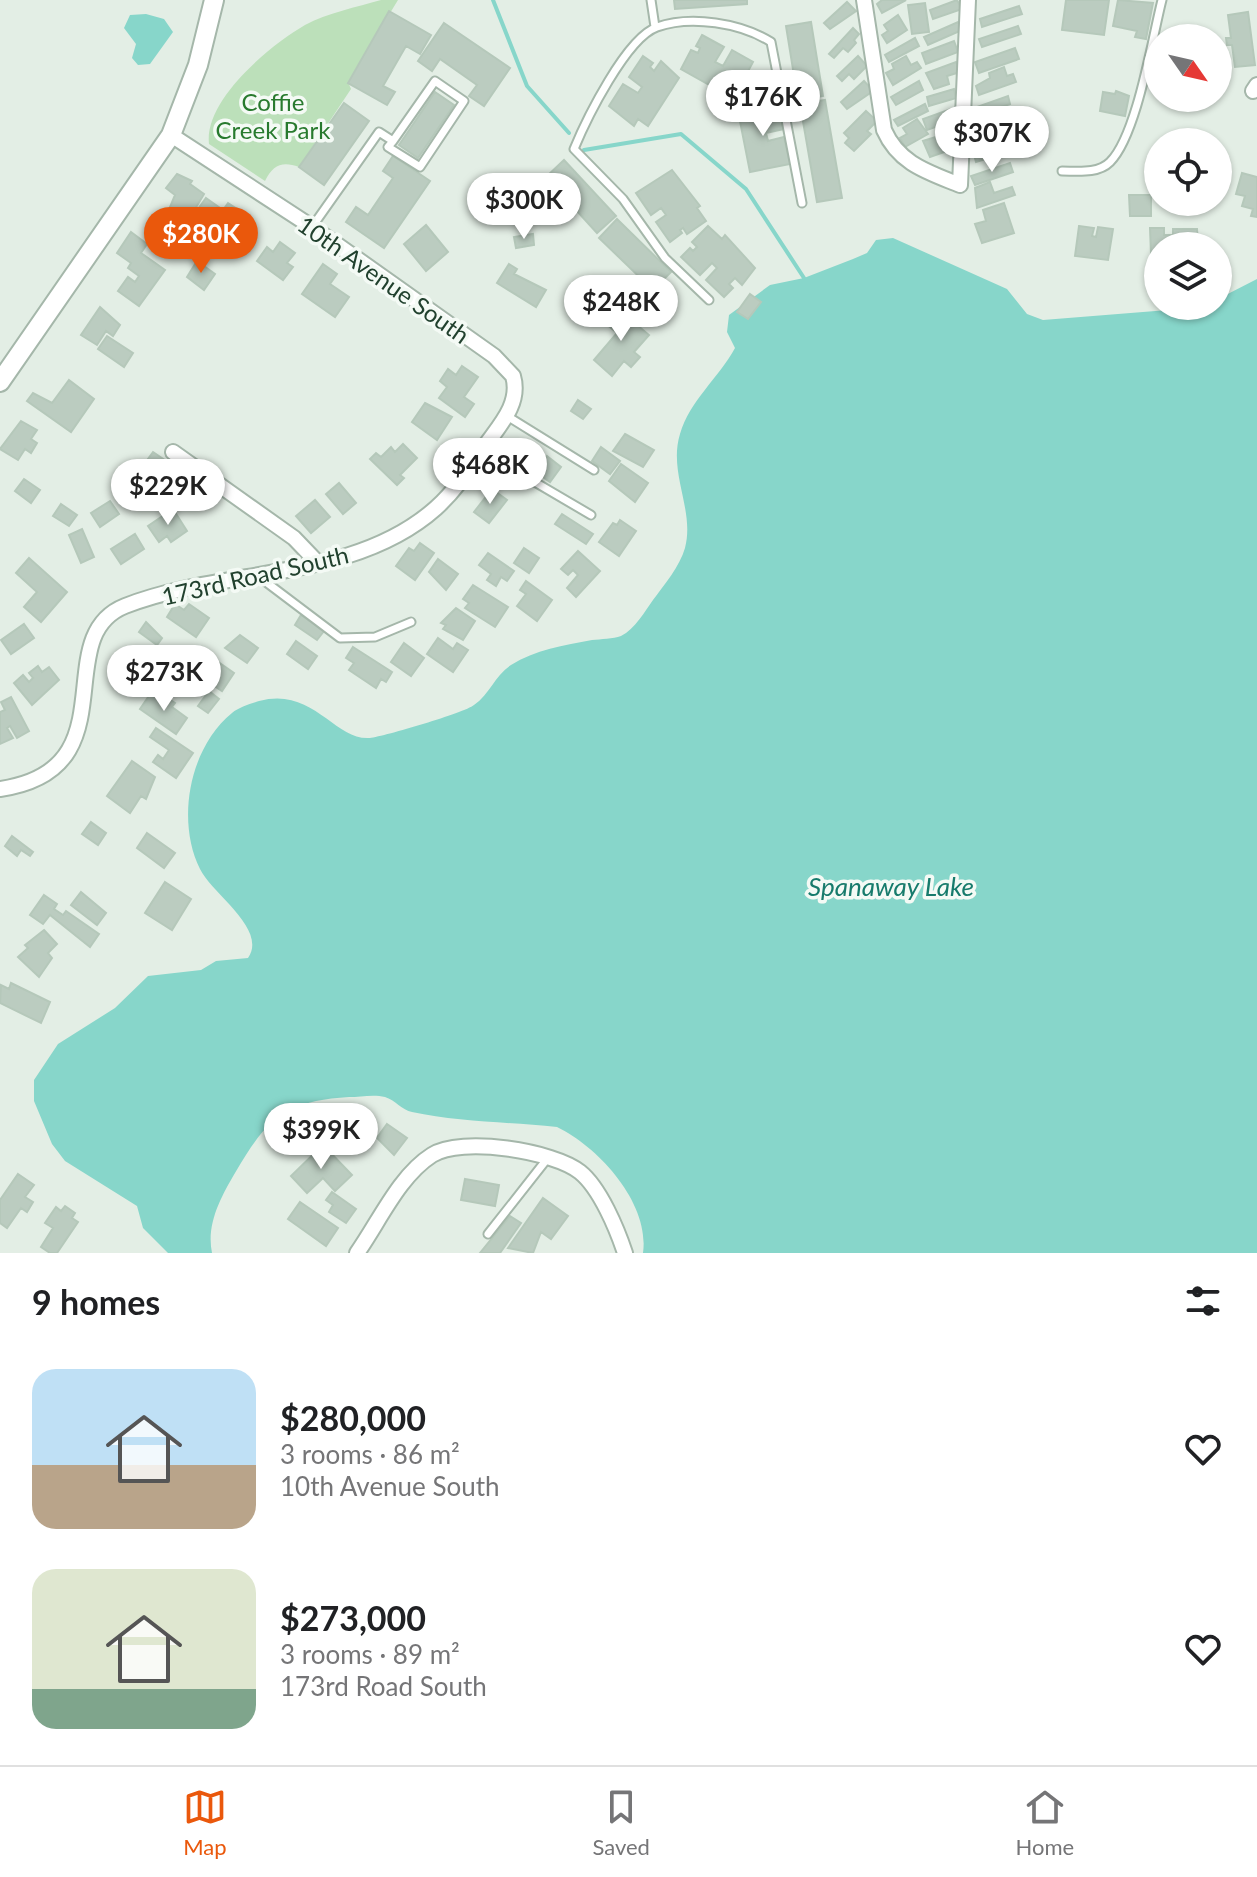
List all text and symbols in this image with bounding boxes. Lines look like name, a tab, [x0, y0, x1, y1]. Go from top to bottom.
north arrow	[1144, 24, 1232, 112]
map controls	[1144, 24, 1232, 320]
pin: $176K	[707, 70, 819, 138]
text: $176K	[724, 80, 802, 112]
park label: Coffie Creek Park	[216, 87, 331, 144]
pin: $307K	[936, 106, 1048, 174]
text: $307K	[953, 116, 1031, 148]
button: locate	[1144, 128, 1232, 216]
pin: $300K	[468, 173, 580, 241]
text: $300K	[485, 183, 563, 215]
pin: $280K	[145, 207, 257, 275]
street label: 10th Avenue South	[293, 209, 475, 349]
text: $280K	[162, 217, 240, 249]
button: layers	[1144, 232, 1232, 320]
pin: $248K	[565, 275, 677, 343]
text: $248K	[582, 285, 660, 317]
pin: $468K	[434, 438, 546, 506]
text: $468K	[451, 448, 529, 480]
pin: $229K	[112, 459, 224, 527]
text: $229K	[129, 469, 207, 501]
street label: 173rd Road South	[159, 539, 351, 611]
pin: $273K	[108, 645, 220, 713]
text: $273K	[125, 655, 203, 687]
water label: Spanaway Lake	[808, 870, 974, 902]
pin: $399K	[265, 1103, 377, 1171]
text: $399K	[282, 1113, 360, 1145]
icon: filters	[1181, 1279, 1225, 1323]
text: 9 homes	[32, 1281, 160, 1322]
text: $280,000	[280, 1397, 426, 1438]
icon: home	[96, 1401, 192, 1497]
icon: heart	[1181, 1427, 1225, 1471]
text: 3 rooms · 86 m²	[280, 1438, 460, 1470]
text: 10th Avenue South	[280, 1470, 500, 1502]
text: $273,000	[280, 1597, 426, 1638]
icon: home	[96, 1601, 192, 1697]
icon: heart	[1181, 1627, 1225, 1671]
text: 3 rooms · 89 m²	[280, 1638, 460, 1670]
text: 173rd Road South	[280, 1670, 487, 1702]
tab: Map	[183, 1785, 227, 1860]
tab: Saved	[592, 1785, 650, 1860]
tab: Home	[1016, 1785, 1074, 1860]

